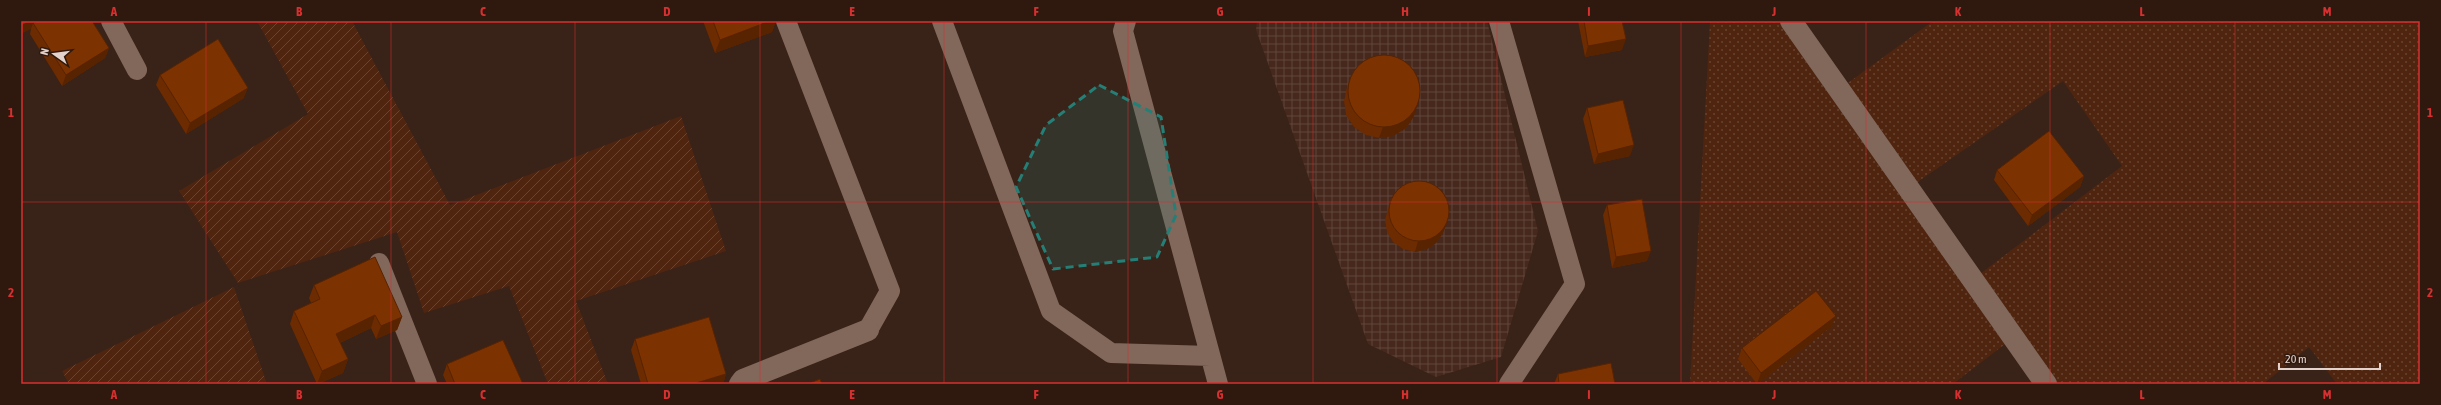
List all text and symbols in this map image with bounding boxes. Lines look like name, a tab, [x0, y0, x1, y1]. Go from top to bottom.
text: A	[110, 4, 118, 19]
text: B	[296, 4, 303, 19]
text: C	[480, 4, 486, 19]
text: D	[663, 4, 671, 19]
text: E	[849, 4, 855, 19]
text: F	[1033, 4, 1039, 19]
text: G	[1217, 4, 1224, 19]
text: H	[1401, 4, 1409, 19]
text: I	[1587, 4, 1591, 19]
text: J	[1771, 4, 1776, 19]
text: K	[1955, 4, 1962, 19]
text: L	[2139, 4, 2145, 19]
text: M	[2323, 4, 2332, 19]
north arrow	[34, 34, 74, 74]
text: N	[38, 47, 51, 56]
text: 1	[8, 105, 14, 120]
text: 1	[2427, 105, 2433, 120]
text: 2	[8, 285, 14, 300]
text: 2	[2427, 285, 2433, 300]
scale bar	[2279, 345, 2380, 371]
text: 20 m	[2285, 352, 2307, 366]
text: A	[110, 387, 118, 402]
text: B	[296, 387, 303, 402]
text: C	[480, 387, 486, 402]
text: D	[663, 387, 671, 402]
text: E	[849, 387, 855, 402]
text: F	[1033, 387, 1039, 402]
text: G	[1217, 387, 1224, 402]
text: H	[1401, 387, 1409, 402]
text: I	[1587, 387, 1591, 402]
text: J	[1771, 387, 1776, 402]
text: K	[1955, 387, 1962, 402]
text: L	[2139, 387, 2145, 402]
text: M	[2323, 387, 2332, 402]

